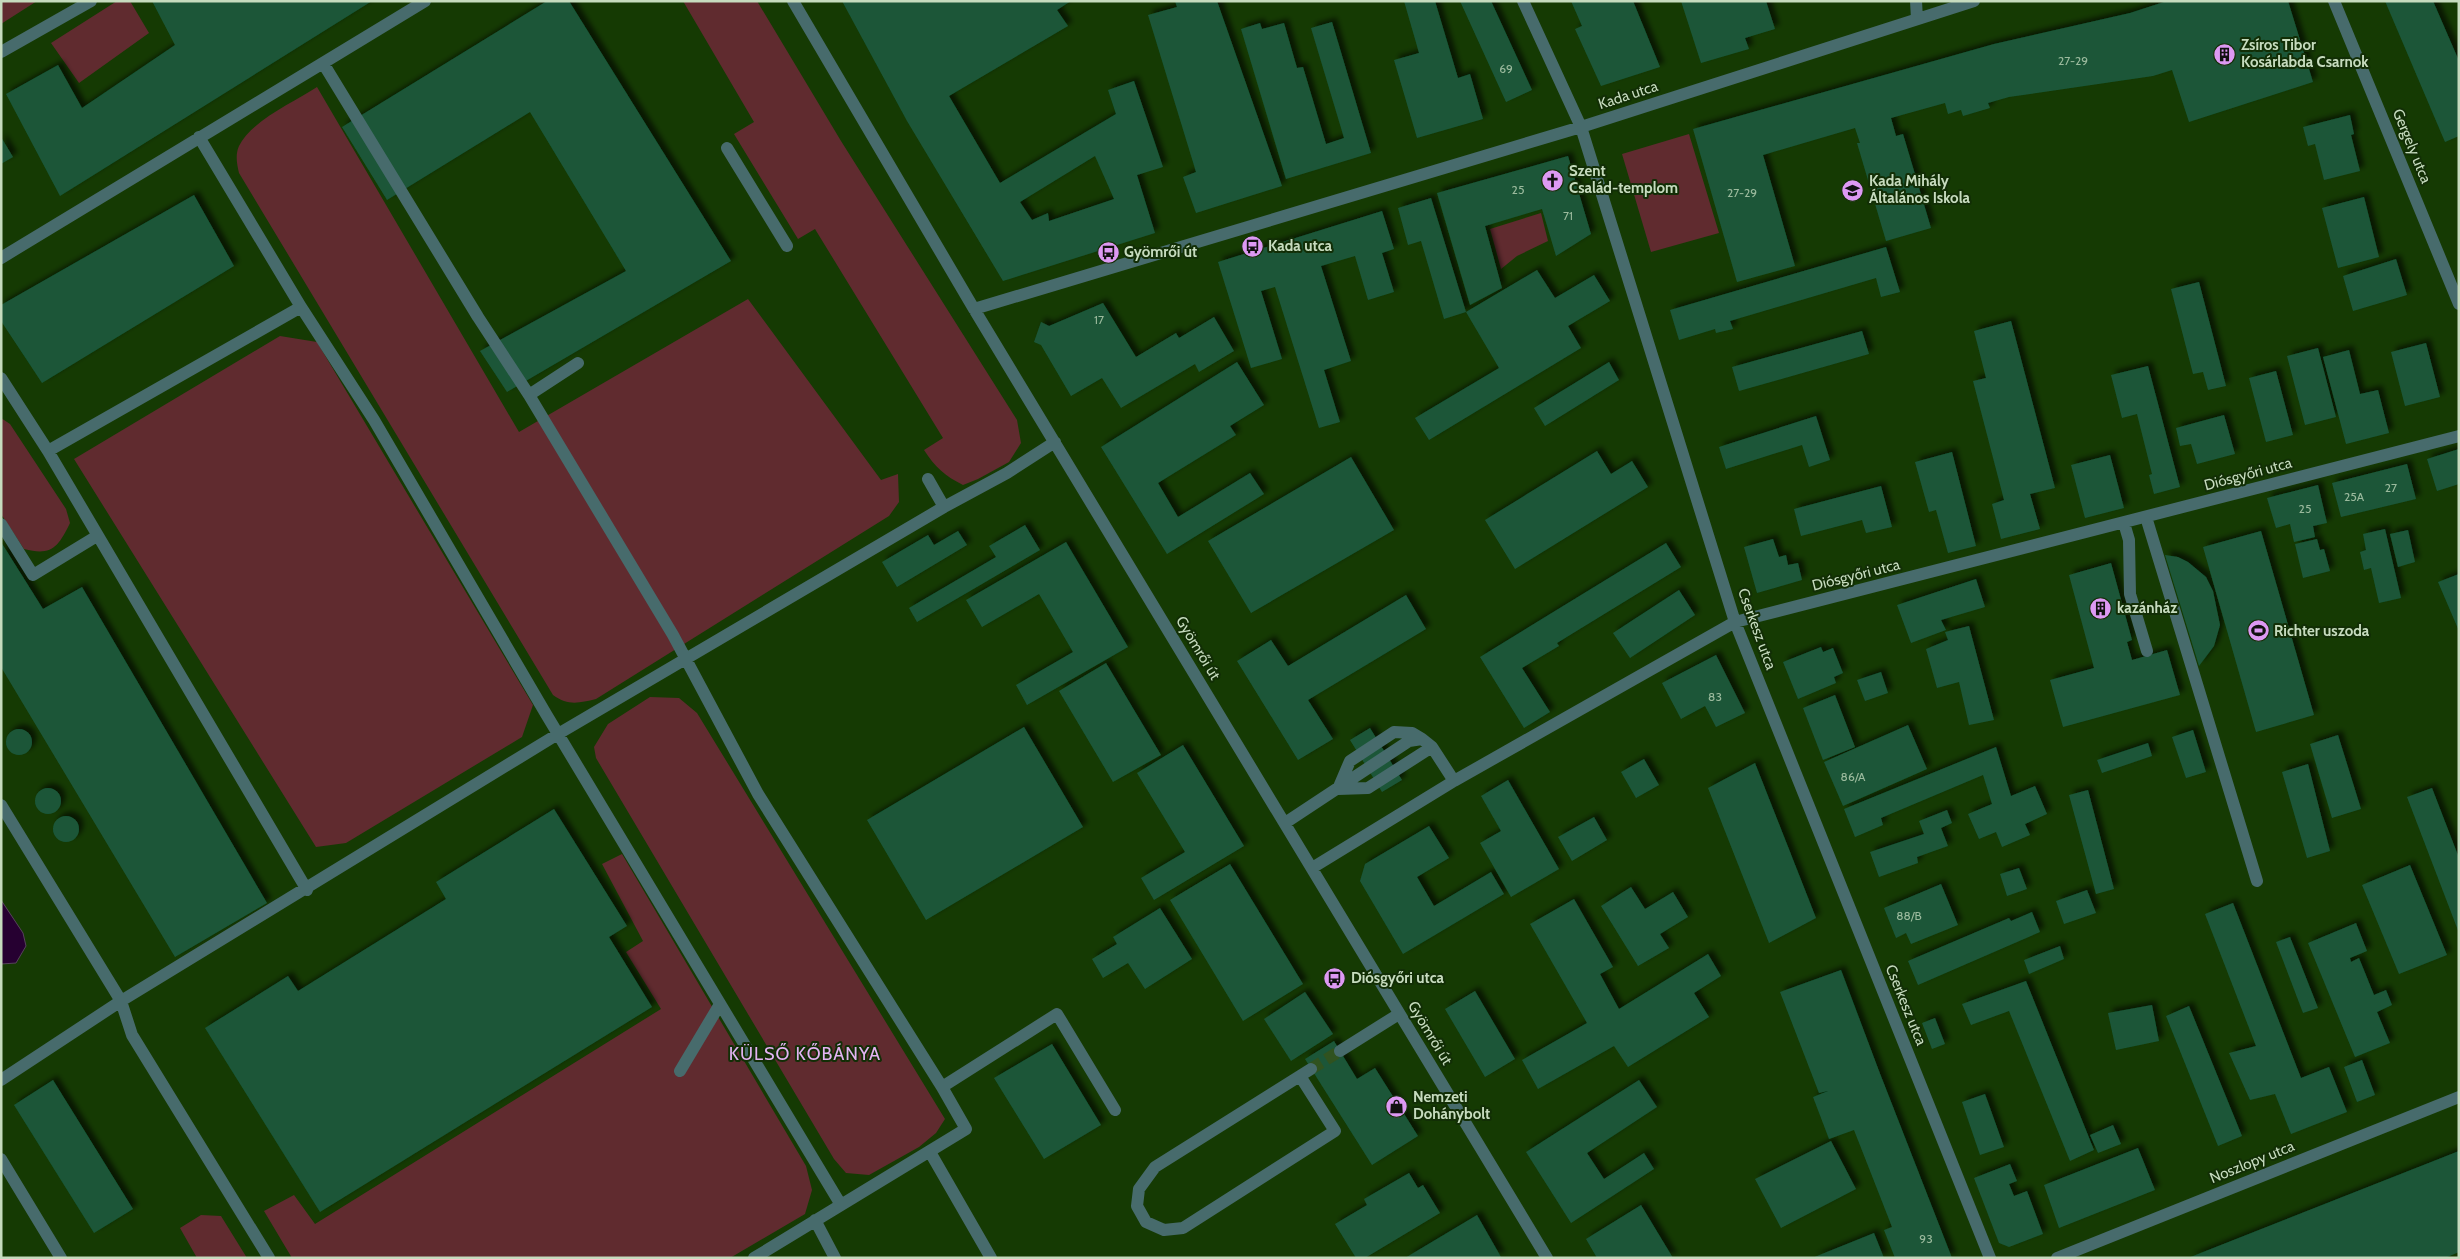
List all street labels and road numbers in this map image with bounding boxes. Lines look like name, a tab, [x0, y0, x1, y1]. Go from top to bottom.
street label: Kada utca	[1596, 77, 1661, 113]
street label: Gergely utca	[2389, 106, 2435, 187]
street label: Diósgyőri utca	[2202, 453, 2295, 494]
street label: Diósgyőri utca	[1810, 555, 1903, 595]
street label: Cserkesz utca	[1734, 586, 1780, 673]
street label: Gyömrői út	[1172, 613, 1224, 683]
street label: Cserkesz utca	[1882, 962, 1931, 1049]
street label: Gyömrői út	[1404, 998, 1456, 1068]
street label: Noszlopy utca	[2207, 1137, 2298, 1187]

